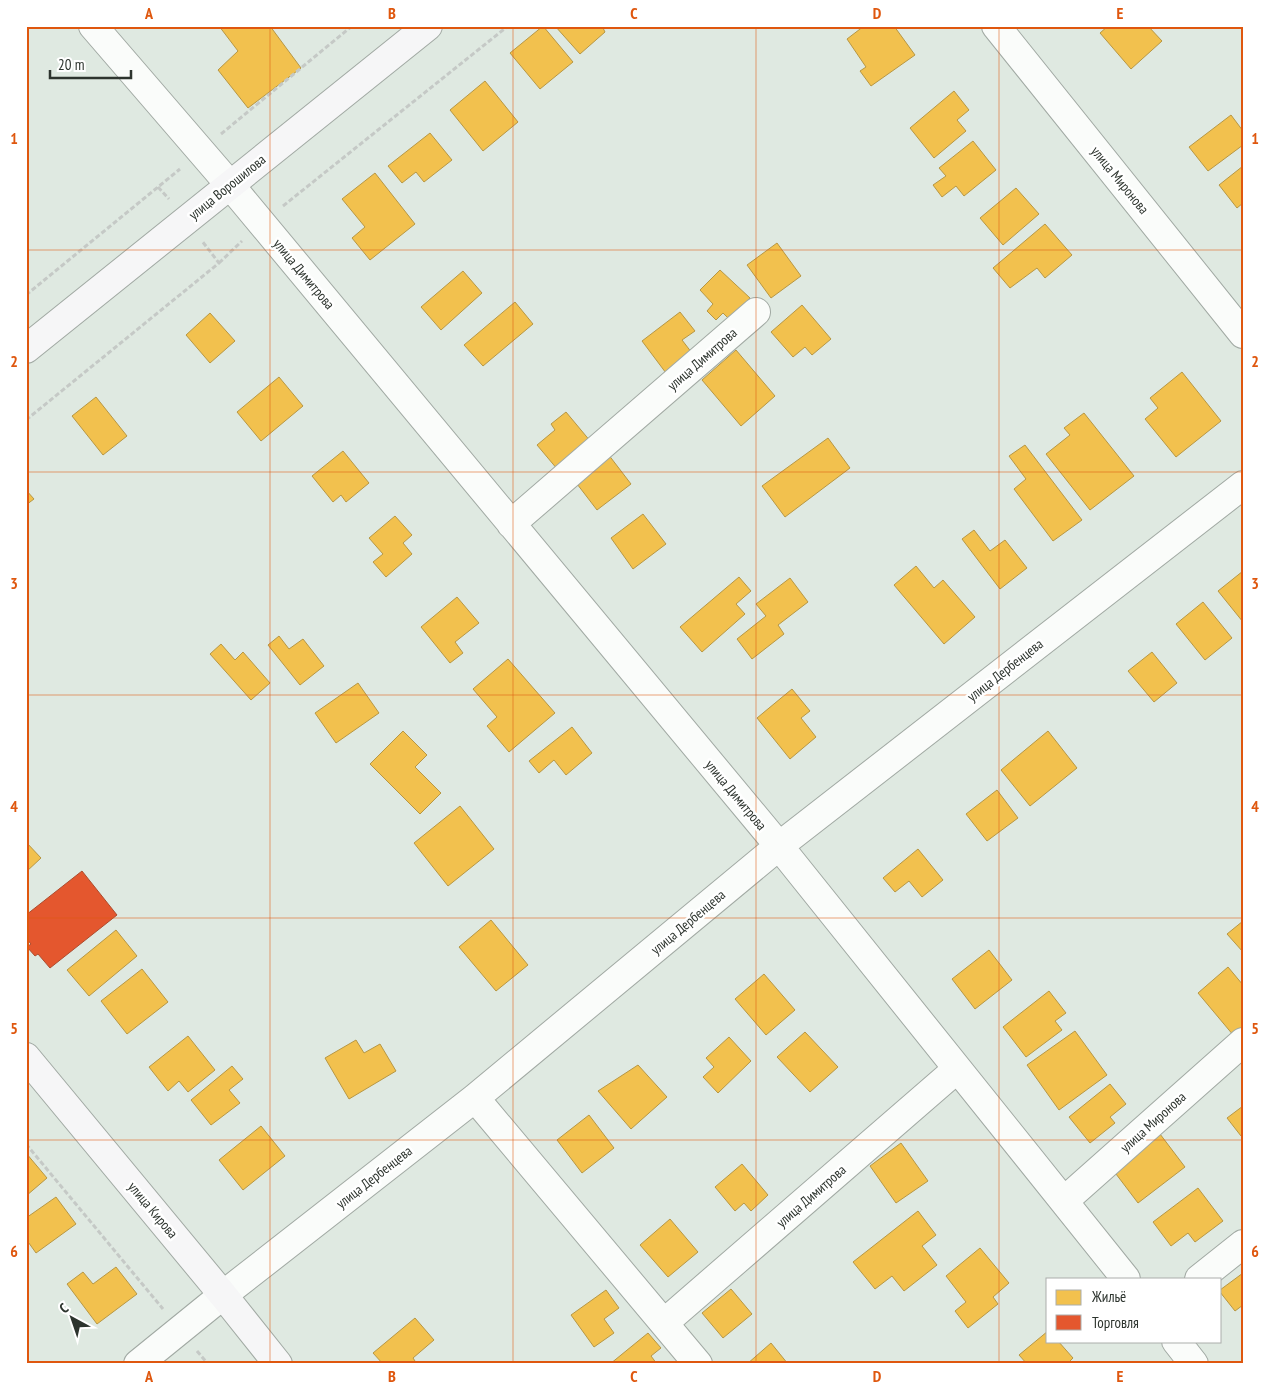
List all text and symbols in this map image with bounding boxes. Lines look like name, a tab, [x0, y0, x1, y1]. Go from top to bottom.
text: A	[144, 3, 154, 23]
text: B	[388, 3, 396, 23]
text: C	[630, 3, 638, 23]
text: D	[873, 3, 882, 23]
text: E	[1117, 3, 1124, 23]
scale bar	[50, 48, 131, 80]
text: 20 m	[58, 55, 84, 74]
text: 1	[10, 128, 18, 148]
text: 1	[1251, 128, 1259, 148]
street label: улица Миронова	[1087, 142, 1153, 218]
street label: улица Ворошилова	[185, 150, 269, 224]
street label: улица Димитрова	[269, 235, 339, 313]
street label: улица Димитрова	[663, 324, 741, 394]
text: 2	[10, 351, 18, 371]
text: 2	[1251, 351, 1259, 371]
text: 3	[10, 573, 18, 593]
text: 3	[1251, 573, 1259, 593]
street label: улица Дербенцева	[963, 635, 1047, 705]
street label: улица Димитрова	[701, 756, 771, 834]
text: 4	[10, 796, 18, 816]
text: 4	[1251, 796, 1259, 816]
street label: улица Дербенцева	[647, 886, 729, 958]
text: 5	[10, 1018, 18, 1038]
text: 5	[1251, 1018, 1259, 1038]
street label: улица Миронова	[1116, 1088, 1190, 1156]
street label: улица Дербенцева	[332, 1142, 416, 1212]
street label: улица Димитрова	[772, 1161, 850, 1231]
street label: улица Кирова	[124, 1178, 182, 1242]
text: 6	[10, 1241, 18, 1261]
text: 6	[1251, 1241, 1259, 1261]
legend	[1046, 1278, 1222, 1342]
text: Жильё	[1091, 1287, 1126, 1306]
north arrow	[48, 1292, 98, 1342]
text: С	[55, 1299, 72, 1317]
text: Торговля	[1092, 1313, 1139, 1332]
text: A	[144, 1366, 154, 1386]
text: B	[388, 1366, 396, 1386]
text: C	[630, 1366, 638, 1386]
text: D	[873, 1366, 882, 1386]
text: E	[1117, 1366, 1124, 1386]

